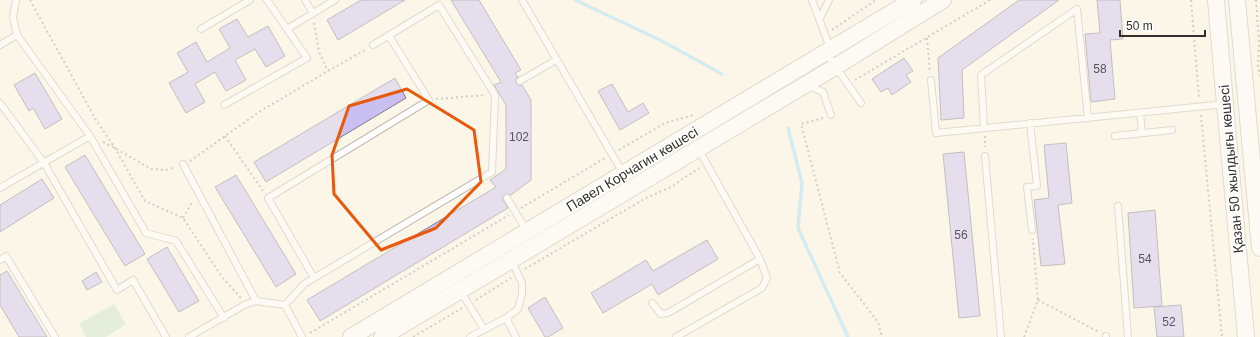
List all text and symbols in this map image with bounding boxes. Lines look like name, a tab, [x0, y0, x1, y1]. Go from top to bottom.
scale bar	[1120, 12, 1205, 38]
text: 50 m	[1126, 19, 1153, 33]
house number: 58	[1093, 62, 1107, 76]
street label: Қазан 50 жылдығы көшесі	[1216, 84, 1246, 254]
street label: Павел Корчагин көшесі	[563, 123, 701, 215]
house number: 102	[509, 130, 529, 144]
house number: 56	[954, 228, 968, 242]
house number: 54	[1138, 252, 1152, 266]
house number: 52	[1162, 315, 1176, 329]

